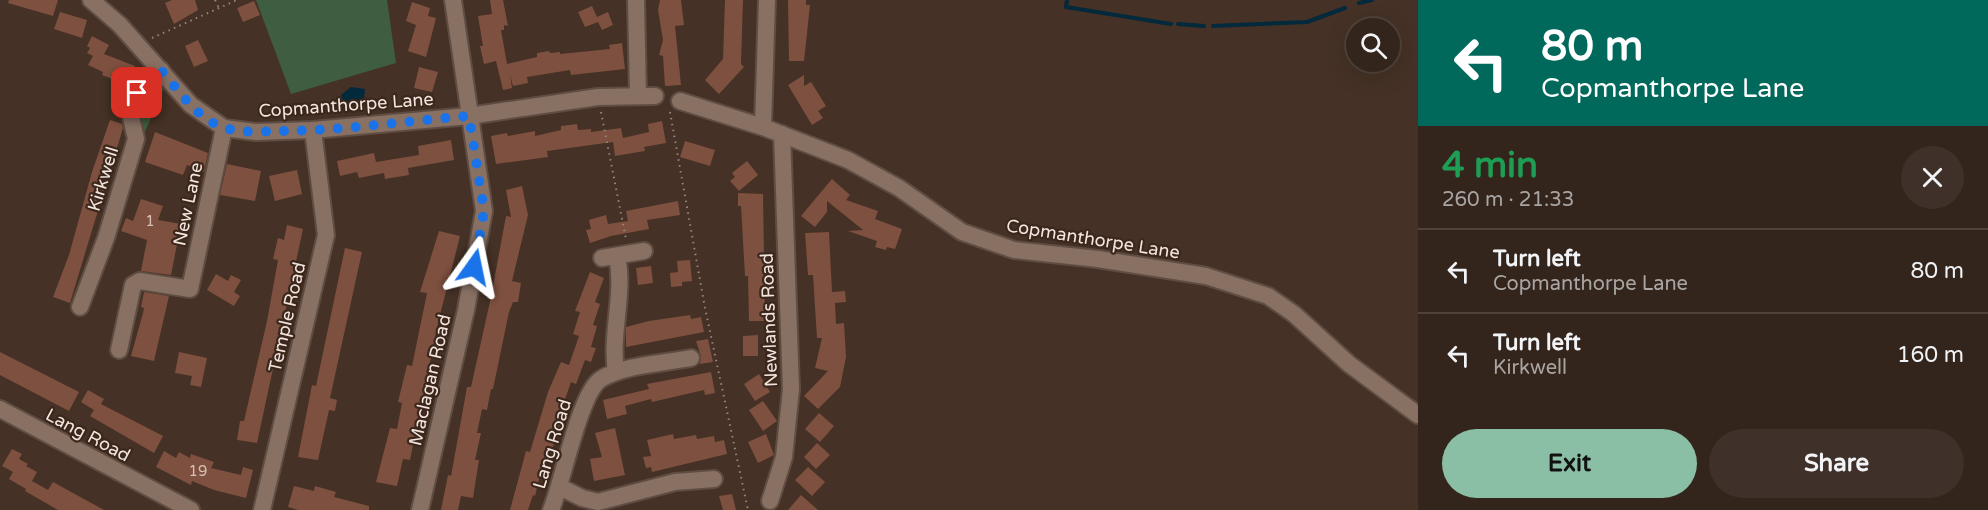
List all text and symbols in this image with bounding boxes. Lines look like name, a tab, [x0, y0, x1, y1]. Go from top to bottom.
map controls	[1346, 18, 1400, 72]
button: search	[1346, 18, 1400, 72]
text: 80 m	[1541, 21, 1643, 72]
icon: left	[1442, 24, 1520, 102]
pin	[111, 67, 162, 118]
text: Copmanthorpe Lane	[1541, 72, 1804, 105]
icon: arrive	[120, 76, 153, 109]
street label: Copmanthorpe Lane	[258, 88, 434, 122]
street label: Kirkwell	[83, 144, 123, 214]
text: 4 min	[1442, 144, 1538, 187]
button: close	[1901, 146, 1964, 209]
street label: New Lane	[168, 160, 208, 248]
text: 260 m · 21:33	[1442, 188, 1574, 212]
house number: 1	[145, 212, 155, 230]
street label: Copmanthorpe Lane	[1005, 214, 1181, 264]
position arrow	[442, 235, 506, 299]
text: Turn left	[1493, 246, 1581, 272]
street label: Newlands Road	[756, 253, 782, 387]
icon: left	[1442, 255, 1475, 288]
text: 80 m	[1910, 258, 1964, 284]
street label: Temple Road	[264, 260, 310, 374]
text: Copmanthorpe Lane	[1493, 272, 1688, 296]
street label: Maclagan Road	[404, 312, 456, 448]
text: Turn left	[1493, 330, 1581, 356]
icon: left	[1442, 339, 1475, 372]
text: 160 m	[1897, 342, 1964, 368]
text: Kirkwell	[1493, 356, 1567, 380]
street label: Lang Road	[528, 396, 576, 492]
street label: Lang Road	[42, 404, 134, 466]
button: Exit	[1442, 429, 1697, 498]
button: Share	[1709, 429, 1964, 498]
house number: 19	[189, 462, 207, 480]

